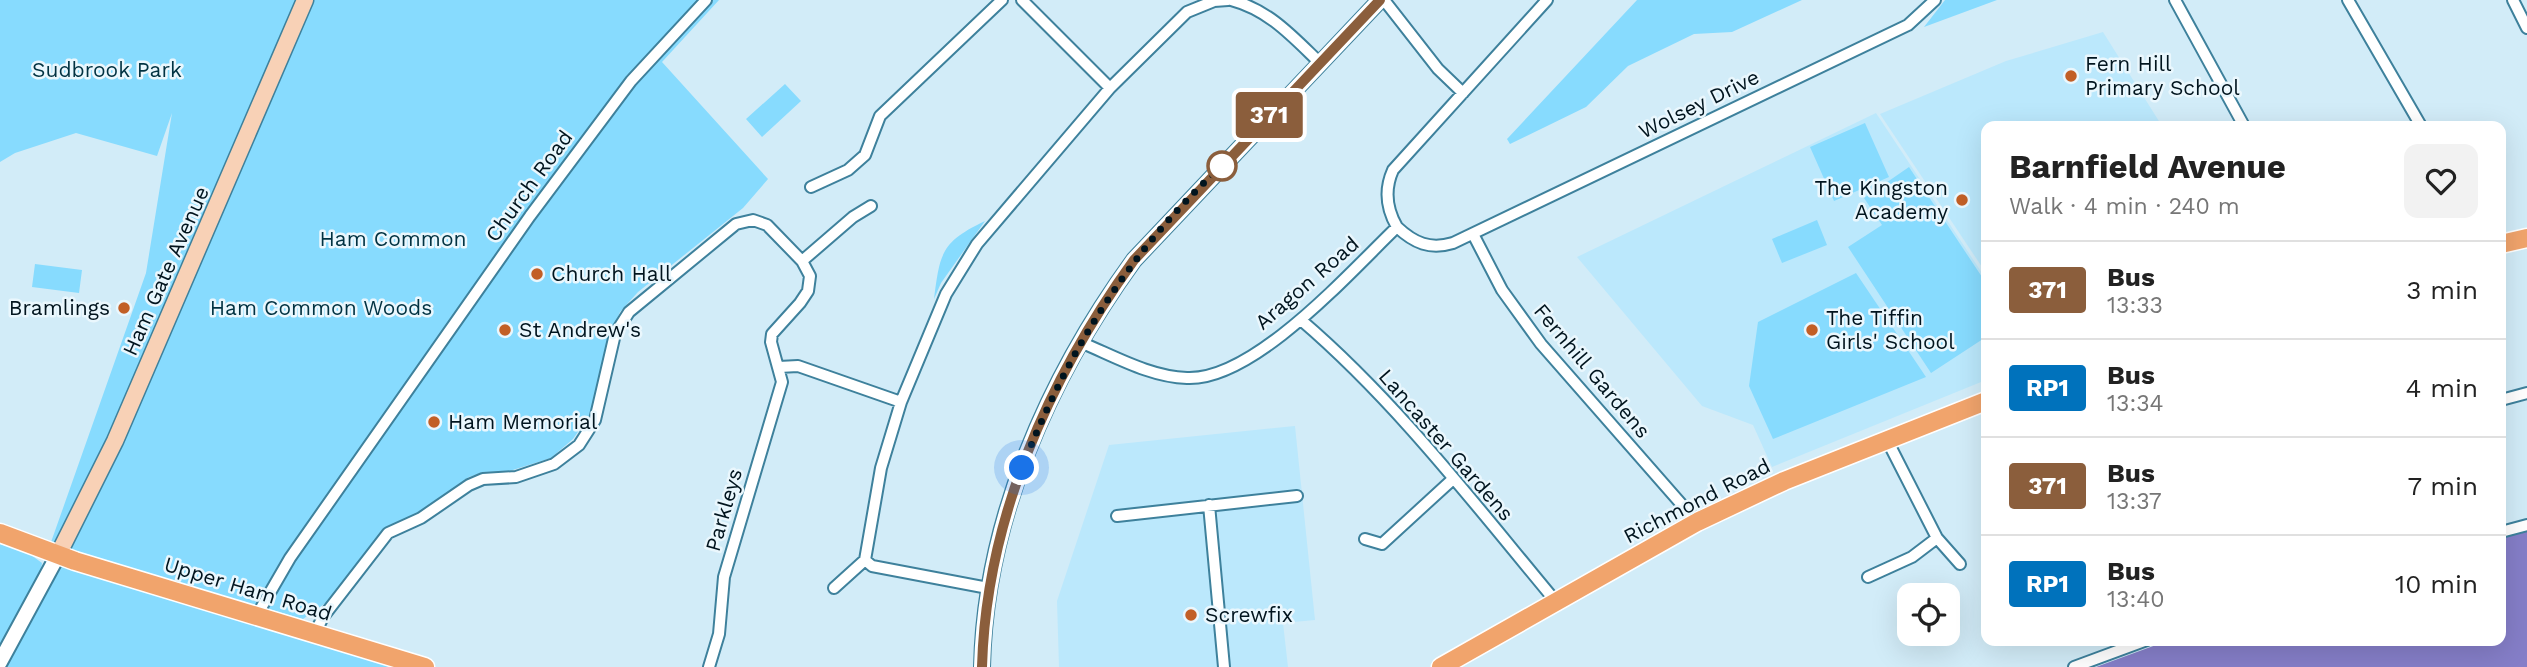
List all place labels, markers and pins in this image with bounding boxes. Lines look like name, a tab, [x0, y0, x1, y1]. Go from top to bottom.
place label: Fern Hill Primary School	[2085, 51, 2240, 100]
marker: Fern Hill Primary School	[2063, 68, 2079, 84]
unlabelled marker	[1207, 151, 1237, 181]
place label: The Kingston Academy	[1814, 175, 1948, 224]
marker: The Kingston Academy	[1954, 192, 1970, 208]
place label: Church Hall	[551, 261, 672, 286]
marker: Church Hall	[529, 266, 545, 282]
place label: Bramlings	[9, 295, 110, 320]
marker: Bramlings	[116, 300, 132, 316]
place label: The Tiffin Girls' School	[1826, 305, 1955, 354]
place label: St Andrew's	[519, 317, 641, 342]
marker: St Andrew's	[497, 322, 513, 338]
marker: The Tiffin Girls' School	[1804, 322, 1820, 338]
place label: Ham Memorial	[448, 409, 598, 434]
marker: Ham Memorial	[426, 414, 442, 430]
place label: Screwfix	[1205, 602, 1293, 627]
marker: Screwfix	[1183, 607, 1199, 623]

